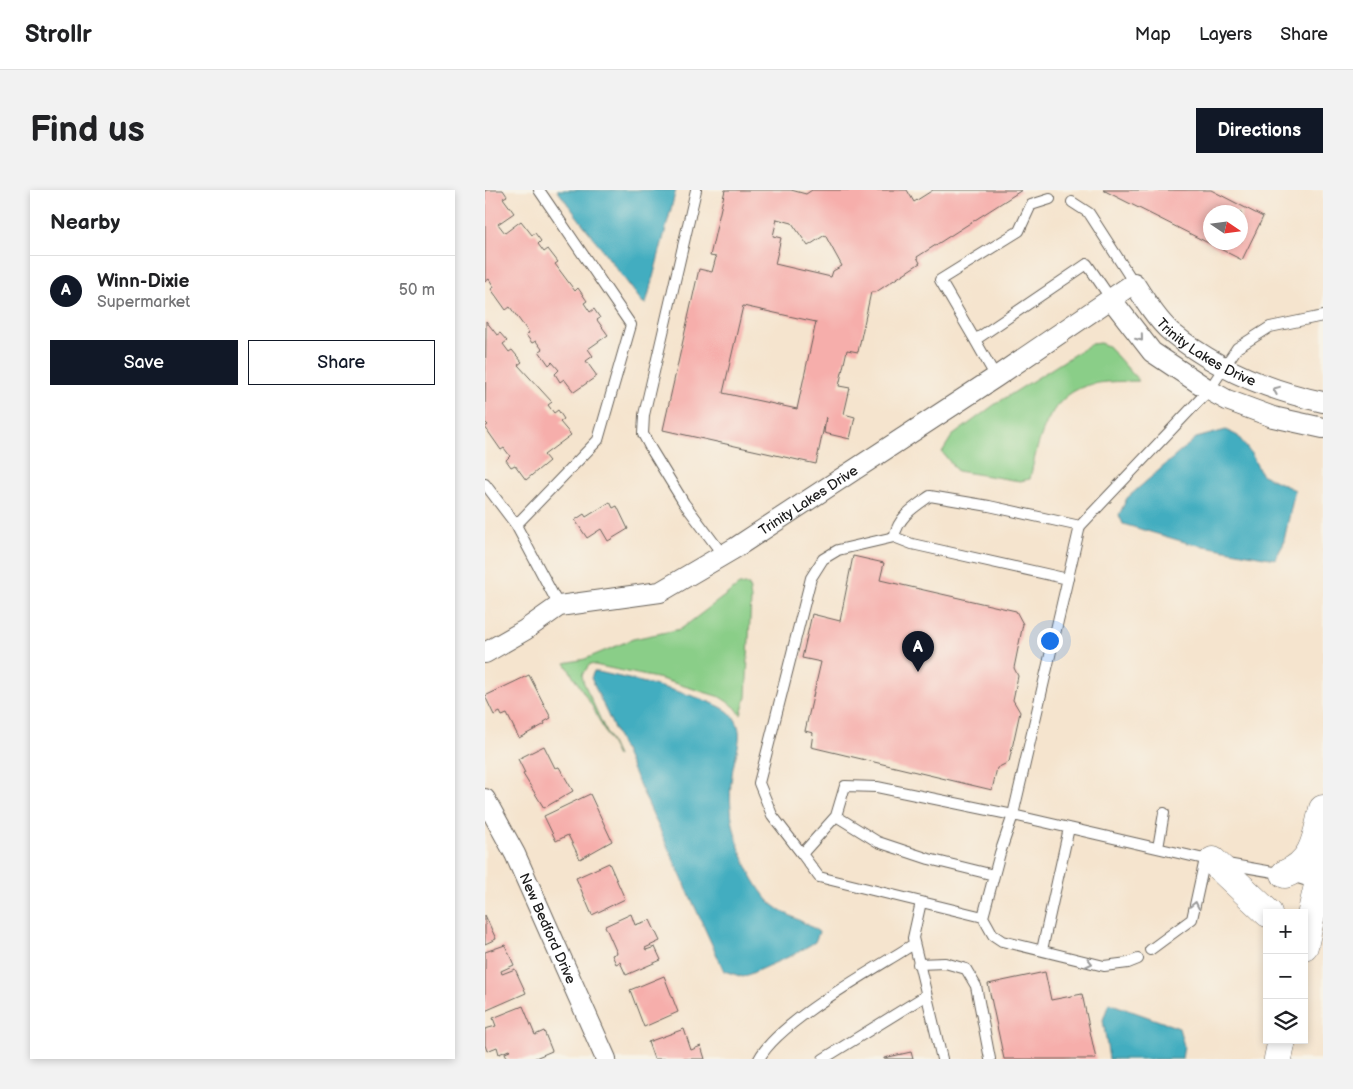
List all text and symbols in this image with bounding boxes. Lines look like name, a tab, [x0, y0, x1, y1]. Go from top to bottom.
text: Strollr	[25, 20, 92, 49]
text: Map	[1135, 24, 1171, 45]
text: Layers	[1199, 24, 1252, 45]
text: Share	[1280, 24, 1328, 45]
button: Directions	[1196, 108, 1323, 153]
text: Find us	[30, 109, 145, 152]
north arrow	[1203, 205, 1248, 250]
text: Nearby	[50, 210, 120, 235]
text: Winn-Dixie	[97, 270, 189, 293]
text: A	[61, 281, 71, 300]
text: 50 m	[399, 281, 435, 300]
text: Supermarket	[97, 293, 190, 312]
street label: Trinity Lakes Drive	[1153, 315, 1258, 390]
one-way arrow	[1135, 332, 1143, 341]
button: Save	[50, 340, 238, 385]
button: Share	[248, 340, 435, 385]
one-way arrow	[1272, 386, 1281, 396]
street label: Trinity Lakes Drive	[756, 462, 861, 539]
your location	[1037, 628, 1063, 654]
pin: A	[902, 631, 934, 672]
street label: New Bedford Drive	[516, 871, 580, 987]
one-way arrow	[1189, 900, 1200, 909]
map controls	[1263, 909, 1308, 1044]
button: +	[1263, 909, 1308, 954]
button: −	[1263, 954, 1308, 999]
one-way arrow	[1084, 957, 1093, 968]
button: layers	[1263, 999, 1308, 1044]

